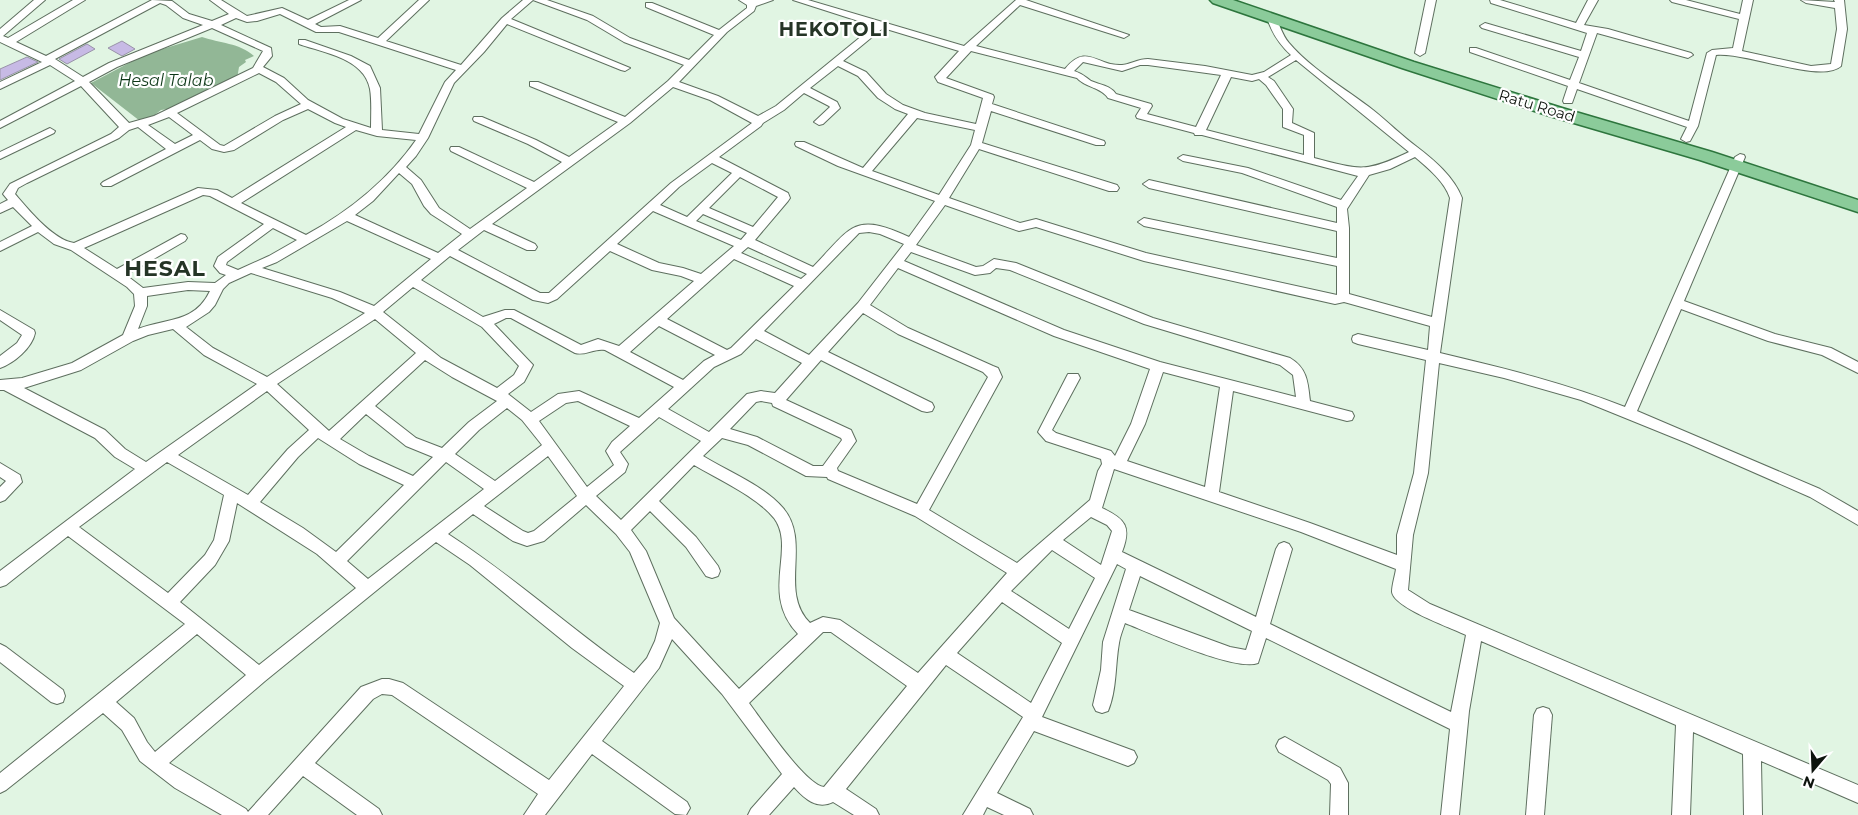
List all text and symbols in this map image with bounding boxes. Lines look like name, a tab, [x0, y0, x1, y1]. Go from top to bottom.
district label: HEKOTOLI	[779, 18, 889, 41]
water label: Hesal Talab	[119, 71, 214, 90]
street label: Ratu Road	[1497, 85, 1578, 126]
district label: HESAL	[124, 255, 206, 282]
north arrow	[1788, 745, 1838, 795]
text: N	[1800, 772, 1817, 793]

